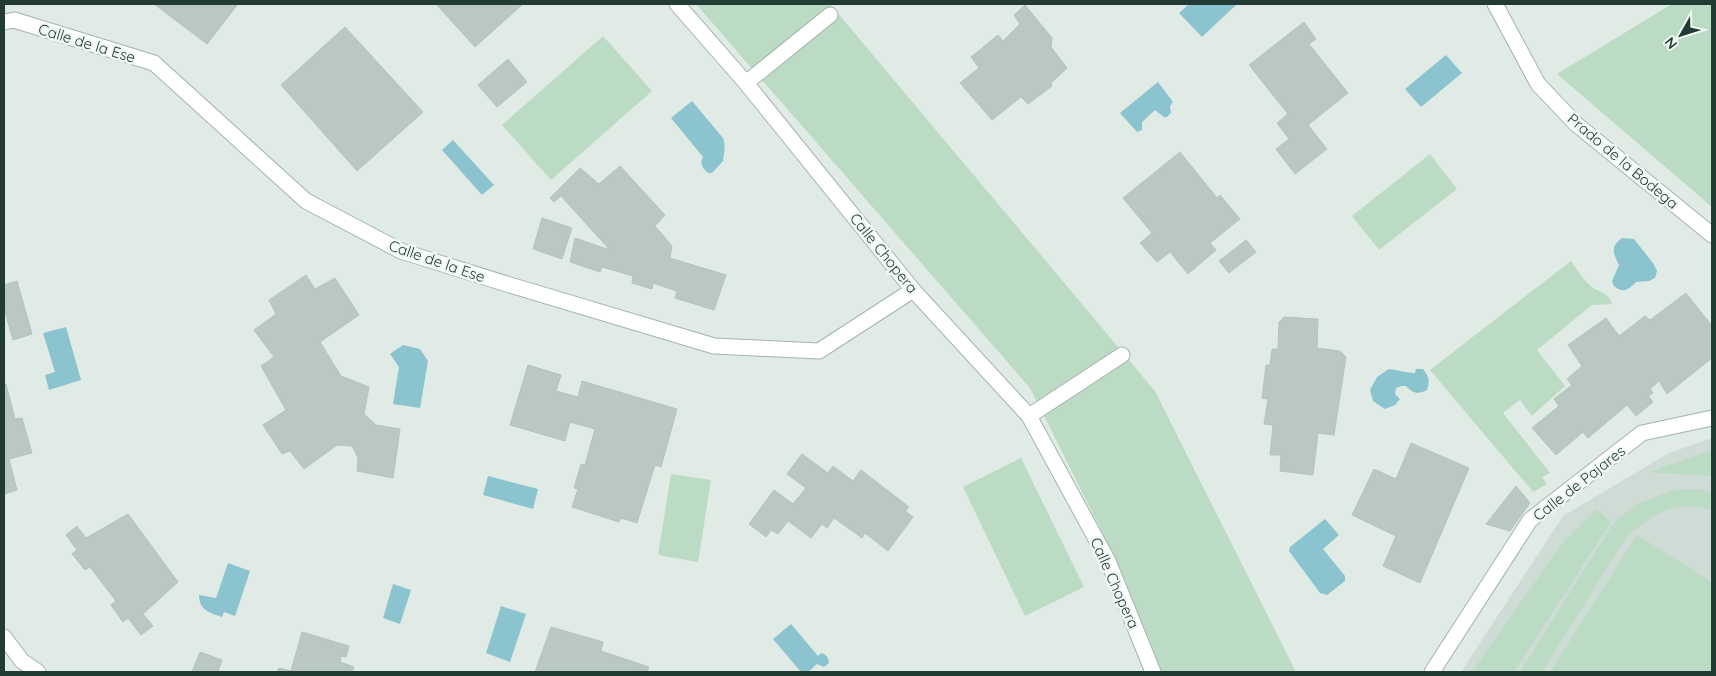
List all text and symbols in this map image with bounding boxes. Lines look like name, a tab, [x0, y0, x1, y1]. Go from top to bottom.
north arrow	[1656, 10, 1706, 60]
street label: Calle de la Ese	[36, 19, 138, 67]
text: N	[1661, 34, 1681, 53]
street label: Prado de la Bodega	[1564, 109, 1682, 213]
street label: Calle Chopera	[846, 209, 922, 297]
street label: Calle de la Ese	[386, 236, 488, 286]
street label: Calle de Pajares	[1529, 441, 1629, 525]
street label: Calle Chopera	[1086, 534, 1144, 632]

